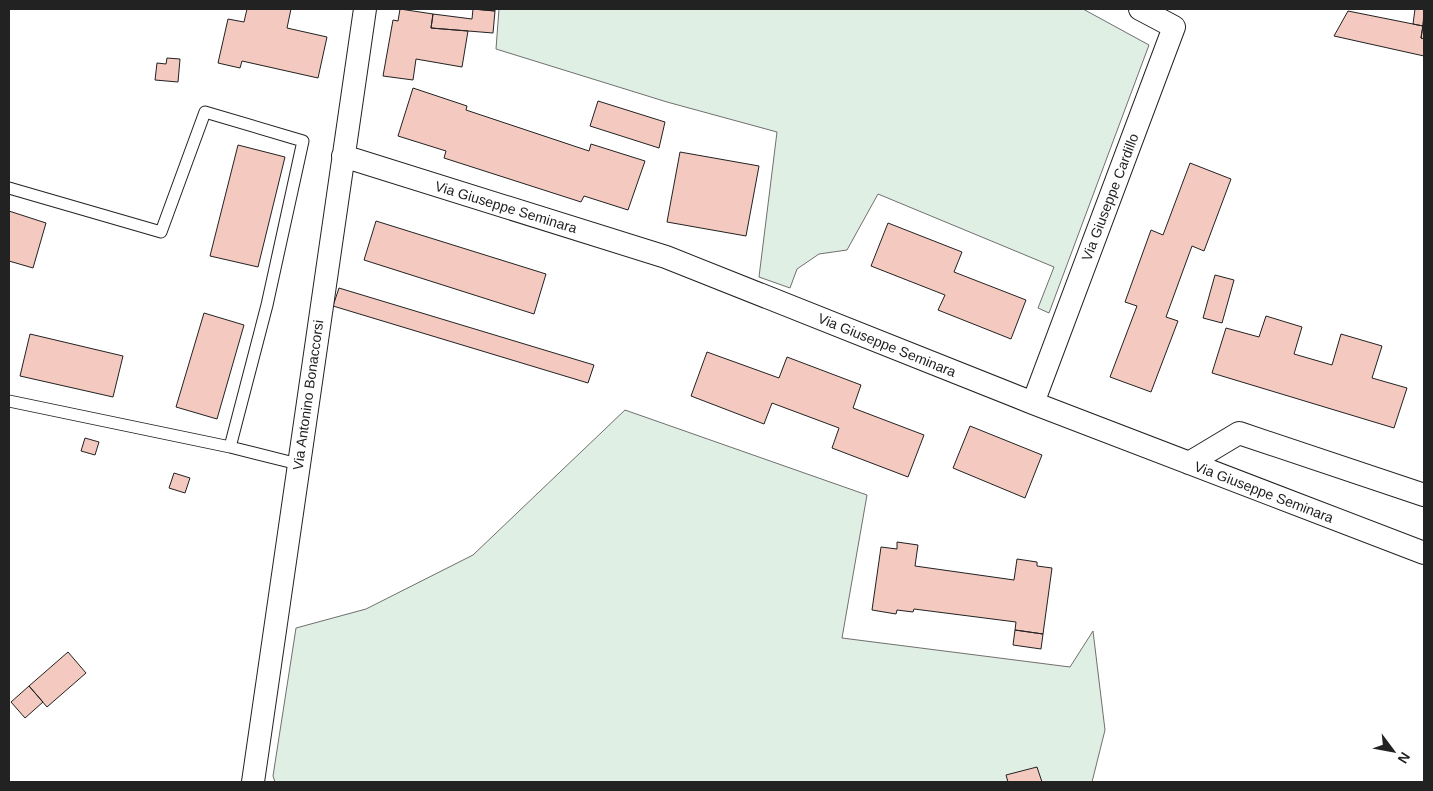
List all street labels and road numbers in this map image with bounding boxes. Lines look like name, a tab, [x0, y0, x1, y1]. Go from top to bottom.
street label: Via Giuseppe Cardillo	[1078, 131, 1142, 263]
street label: Via Giuseppe Seminara	[433, 178, 579, 236]
street label: Via Giuseppe Seminara	[816, 310, 959, 380]
street label: Via Antonino Bonaccorsi	[290, 319, 326, 471]
street label: Via Giuseppe Seminara	[1192, 458, 1336, 526]

